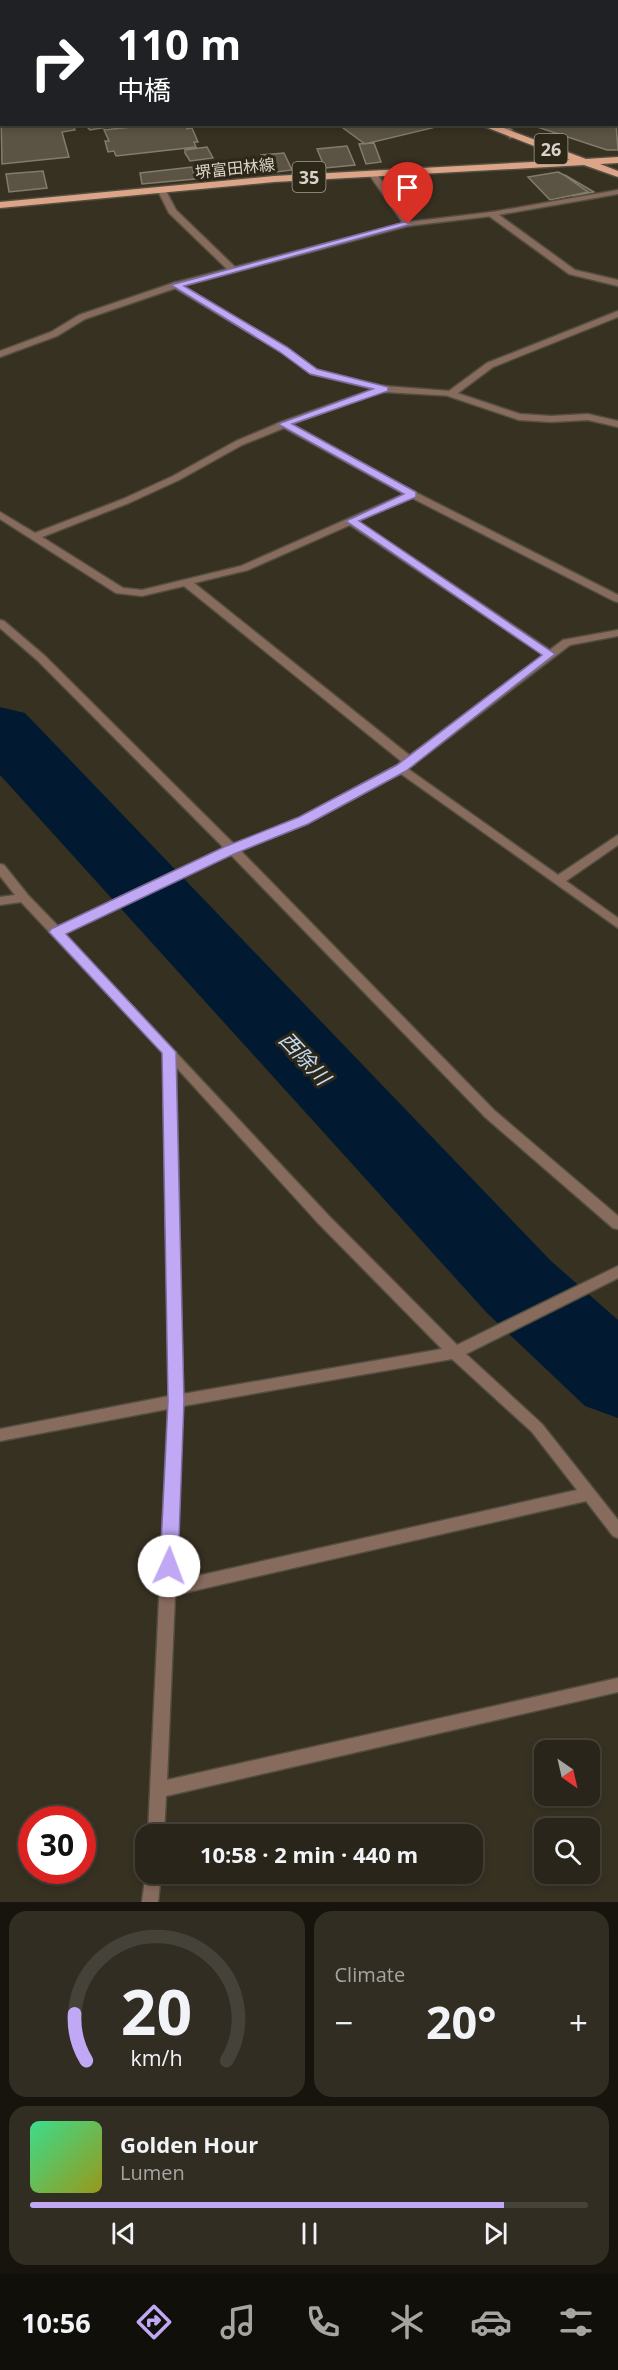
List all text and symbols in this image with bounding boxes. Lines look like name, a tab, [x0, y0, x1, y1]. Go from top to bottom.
text: 110 m	[117, 15, 241, 72]
icon: right	[18, 24, 96, 102]
text: 中橋	[117, 71, 171, 108]
road number: 26	[534, 134, 568, 164]
street label: 堺富田林線	[194, 153, 276, 183]
road number: 35	[292, 162, 326, 192]
pin	[382, 162, 433, 224]
icon: arrive	[391, 171, 424, 204]
water label: 西除川	[273, 1025, 338, 1092]
position arrow	[137, 1534, 201, 1598]
north arrow	[534, 1740, 600, 1806]
map controls	[534, 1740, 600, 1884]
speed limit sign: 30	[18, 1806, 96, 1884]
button: search	[534, 1818, 600, 1884]
text: 10:58 · 2 min · 440 m	[200, 1839, 418, 1869]
text: Climate	[335, 1961, 405, 1988]
text: 20	[121, 1968, 192, 2053]
text: 20°	[426, 1991, 497, 2052]
text: −	[335, 2000, 353, 2045]
text: +	[569, 2000, 588, 2045]
text: km/h	[131, 2043, 183, 2072]
text: Golden Hour	[120, 2129, 258, 2159]
text: Lumen	[120, 2159, 185, 2186]
icon: previous	[107, 2217, 140, 2250]
icon: pause	[293, 2217, 326, 2250]
icon: next	[479, 2217, 512, 2250]
icon: directions	[133, 2301, 175, 2343]
icon: music	[217, 2301, 259, 2343]
icon: phone	[302, 2301, 344, 2343]
icon: climate	[386, 2301, 428, 2343]
icon: car	[470, 2301, 512, 2343]
icon: filters	[555, 2301, 597, 2343]
text: 10:56	[21, 2304, 91, 2341]

